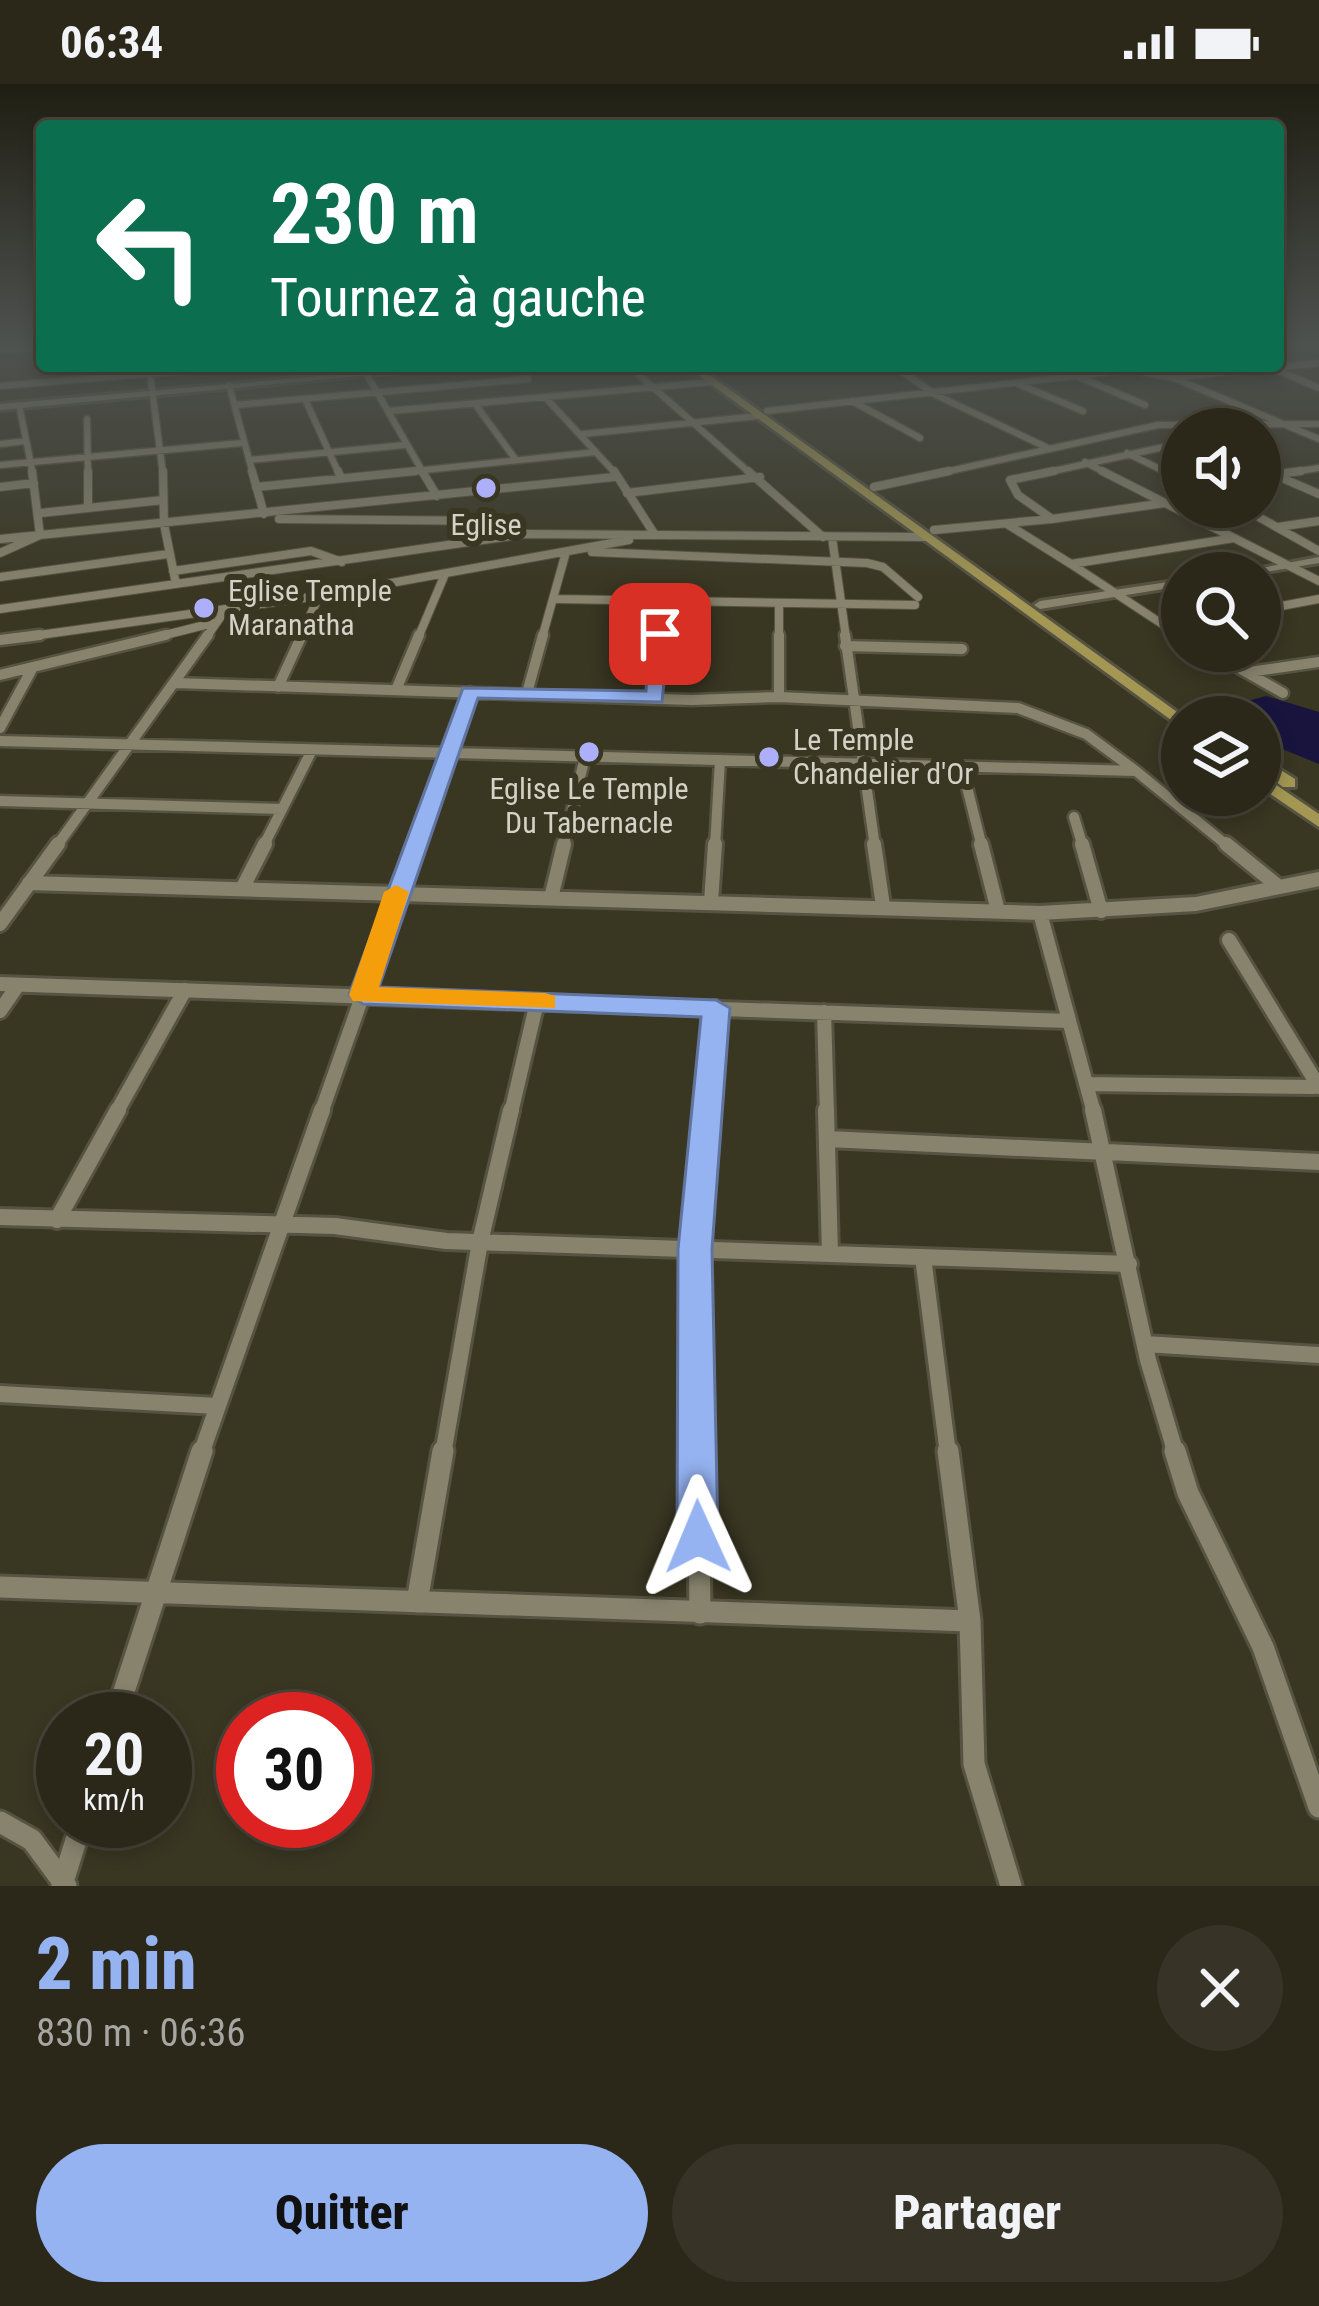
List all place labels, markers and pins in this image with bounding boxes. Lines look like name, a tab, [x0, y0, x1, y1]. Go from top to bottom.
marker: Eglise	[473, 475, 499, 501]
place label: Eglise	[451, 507, 521, 542]
place label: Eglise Temple Maranatha	[228, 573, 392, 642]
pin	[609, 583, 711, 685]
marker: Eglise Temple Maranatha	[191, 595, 217, 621]
place label: Le Temple Chandelier d'Or	[793, 722, 974, 791]
marker: Eglise Le Temple Du Tabernacle	[576, 739, 602, 765]
marker: Le Temple Chandelier d'Or	[756, 744, 782, 770]
place label: Eglise Le Temple Du Tabernacle	[489, 771, 689, 840]

